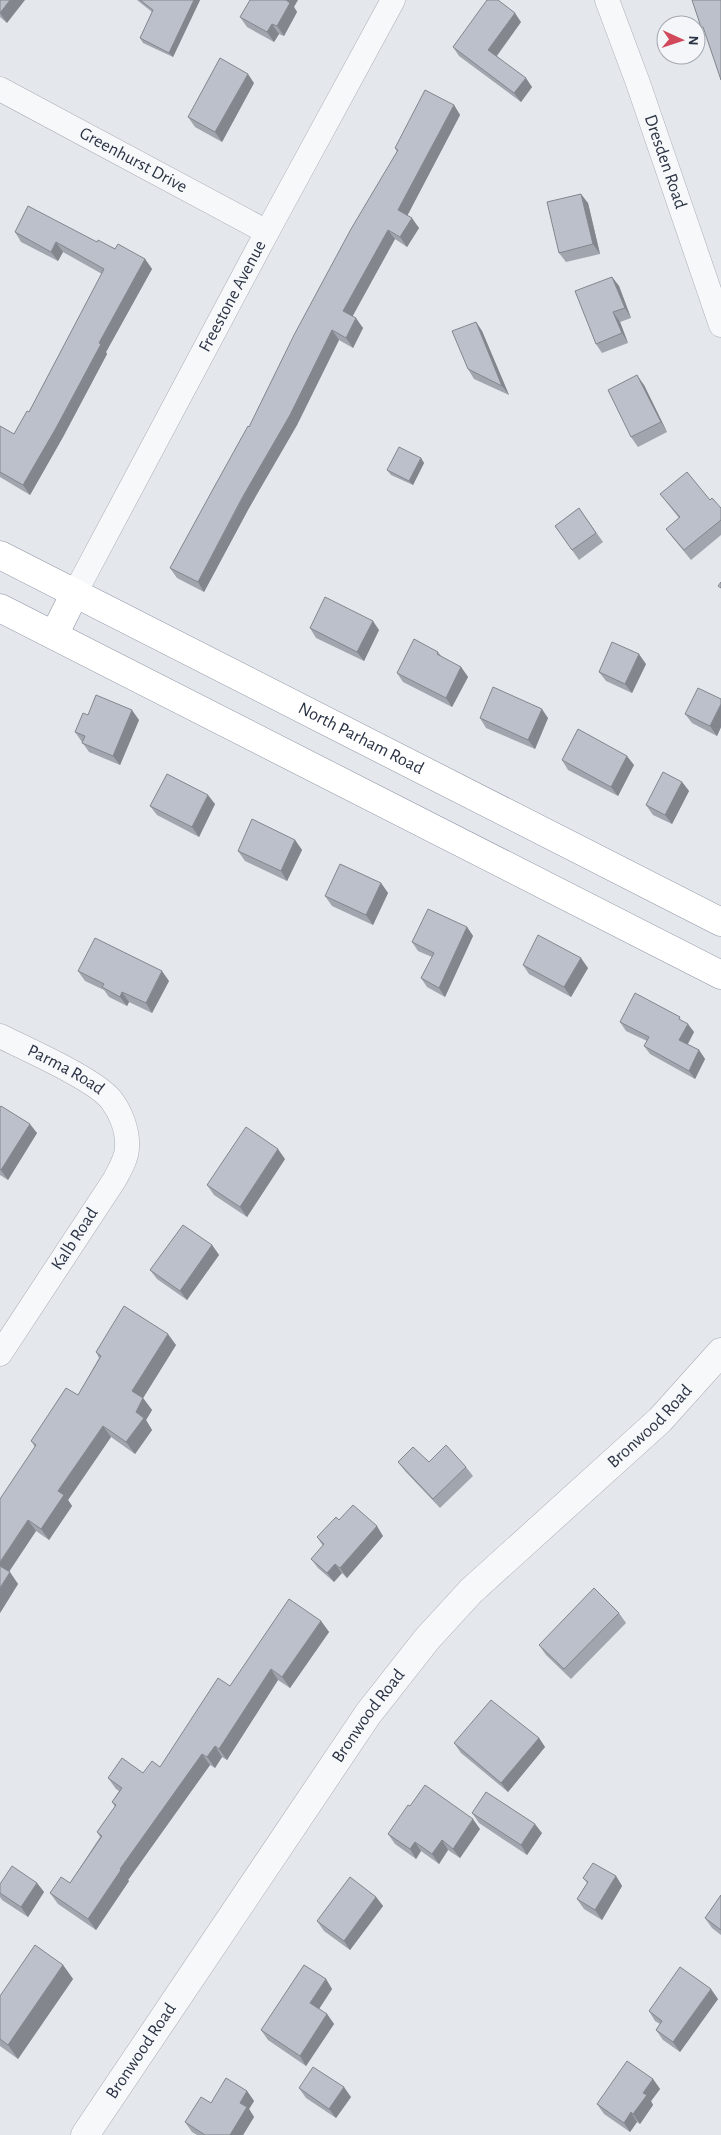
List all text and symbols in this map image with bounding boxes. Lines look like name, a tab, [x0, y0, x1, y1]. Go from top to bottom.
north arrow	[656, 15, 706, 65]
text: N	[686, 35, 700, 46]
street label: Dresden Road	[641, 113, 689, 211]
street label: Greenhurst Drive	[76, 124, 190, 196]
street label: Freestone Avenue	[196, 238, 270, 355]
street label: North Parham Road	[295, 699, 427, 778]
street label: Parma Road	[25, 1042, 107, 1098]
street label: Kalb Road	[48, 1205, 102, 1273]
street label: Bronwood Road	[604, 1382, 696, 1472]
street label: Bronwood Road	[329, 1666, 408, 1766]
street label: Bronwood Road	[103, 2000, 180, 2102]

